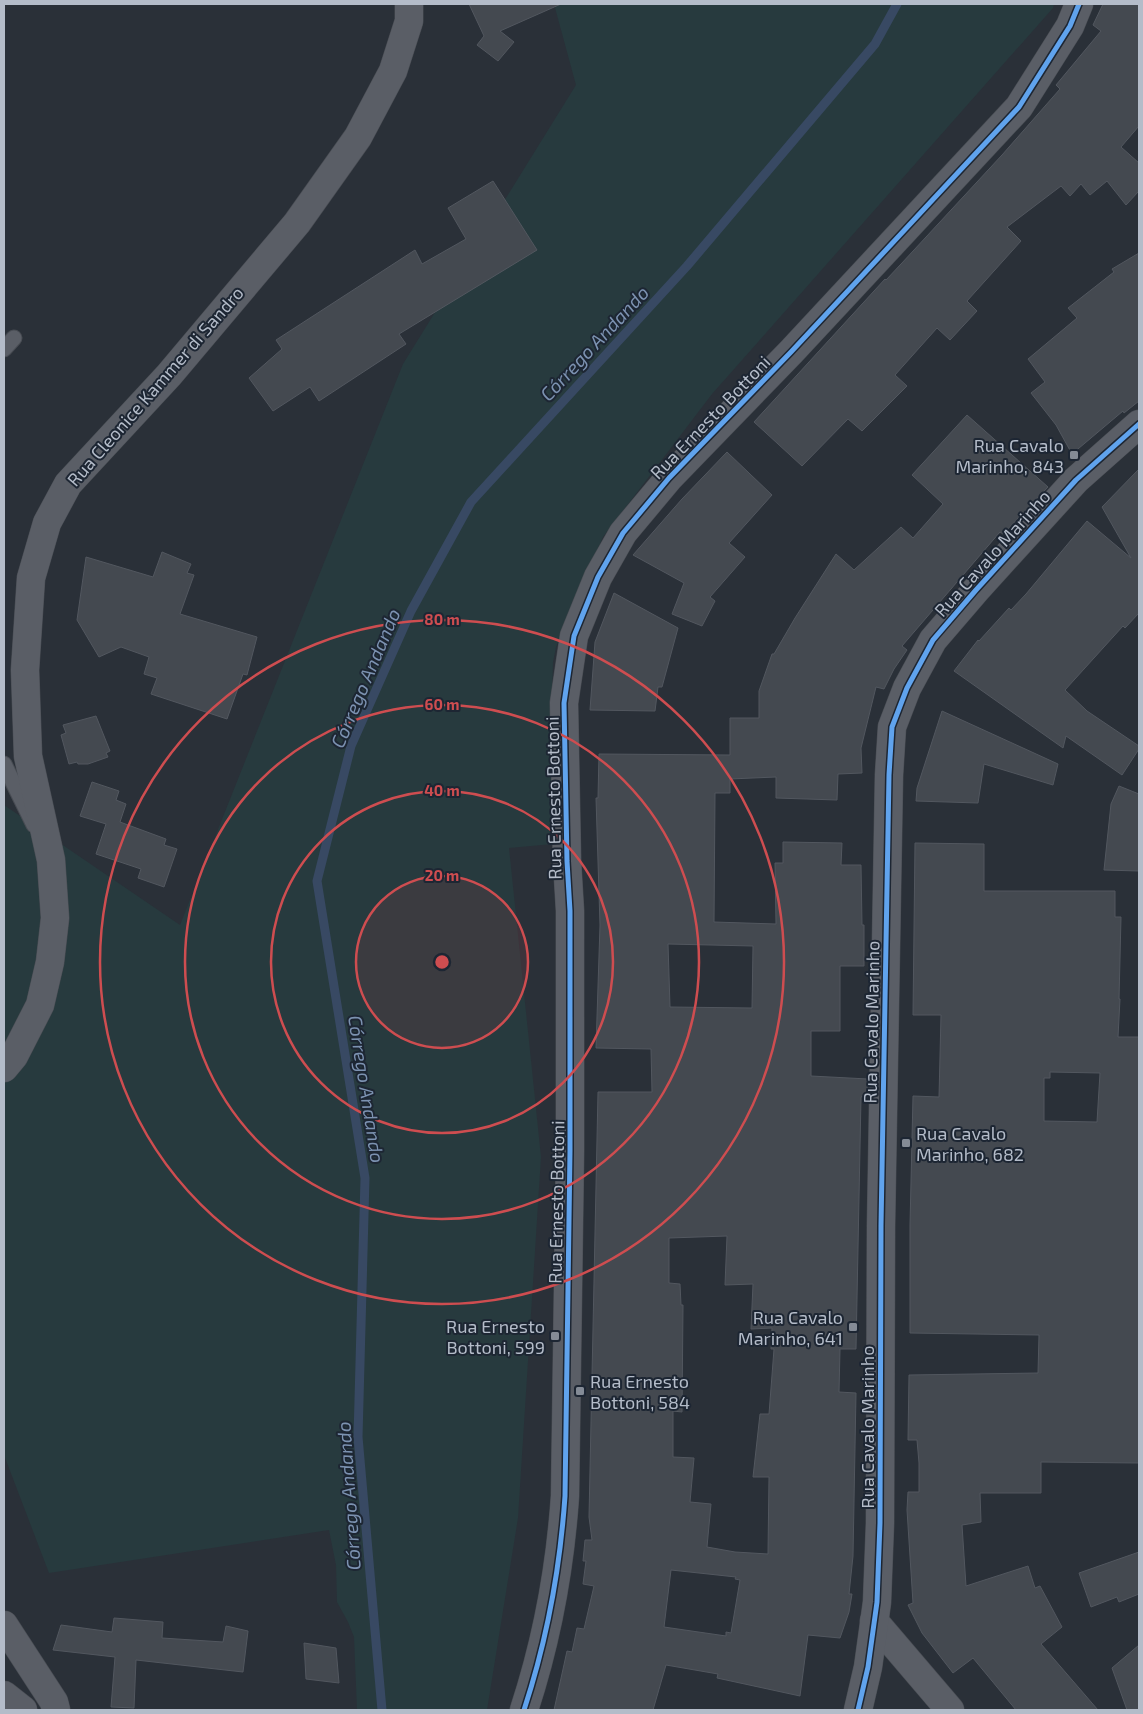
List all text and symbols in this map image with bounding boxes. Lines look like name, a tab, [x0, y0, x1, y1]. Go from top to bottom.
water label: Córrego Andando	[535, 281, 653, 405]
street label: Rua Cleonice Kammer di Sandro	[62, 282, 248, 490]
street label: Rua Ernesto Bottoni	[645, 351, 775, 483]
place label: Rua Cavalo Marinho, 843	[955, 434, 1064, 477]
marker: Rua Cavalo Marinho, 843	[1068, 449, 1080, 461]
street label: Rua Cavalo Marinho	[929, 485, 1055, 621]
water label: Córrego Andando	[325, 605, 405, 751]
text: 80 m	[424, 610, 460, 628]
text: 60 m	[425, 695, 459, 713]
street label: Rua Ernesto Bottoni	[541, 716, 565, 880]
text: 40 m	[424, 781, 460, 799]
text: 20 m	[425, 866, 459, 884]
street label: Rua Cavalo Marinho	[859, 940, 883, 1104]
centre of rings	[433, 953, 451, 971]
water label: Córrego Andando	[344, 1014, 390, 1164]
street label: Rua Ernesto Bottoni	[544, 1120, 568, 1284]
place label: Rua Cavalo Marinho, 682	[916, 1122, 1024, 1165]
marker: Rua Cavalo Marinho, 682	[900, 1137, 912, 1149]
place label: Rua Cavalo Marinho, 641	[738, 1306, 843, 1349]
place label: Rua Ernesto Bottoni, 599	[446, 1315, 545, 1358]
marker: Rua Cavalo Marinho, 641	[847, 1321, 859, 1333]
marker: Rua Ernesto Bottoni, 599	[549, 1330, 561, 1342]
street label: Rua Cavalo Marinho	[856, 1346, 878, 1508]
place label: Rua Ernesto Bottoni, 584	[590, 1370, 690, 1413]
marker: Rua Ernesto Bottoni, 584	[574, 1385, 586, 1397]
water label: Córrego Andando	[331, 1421, 365, 1571]

